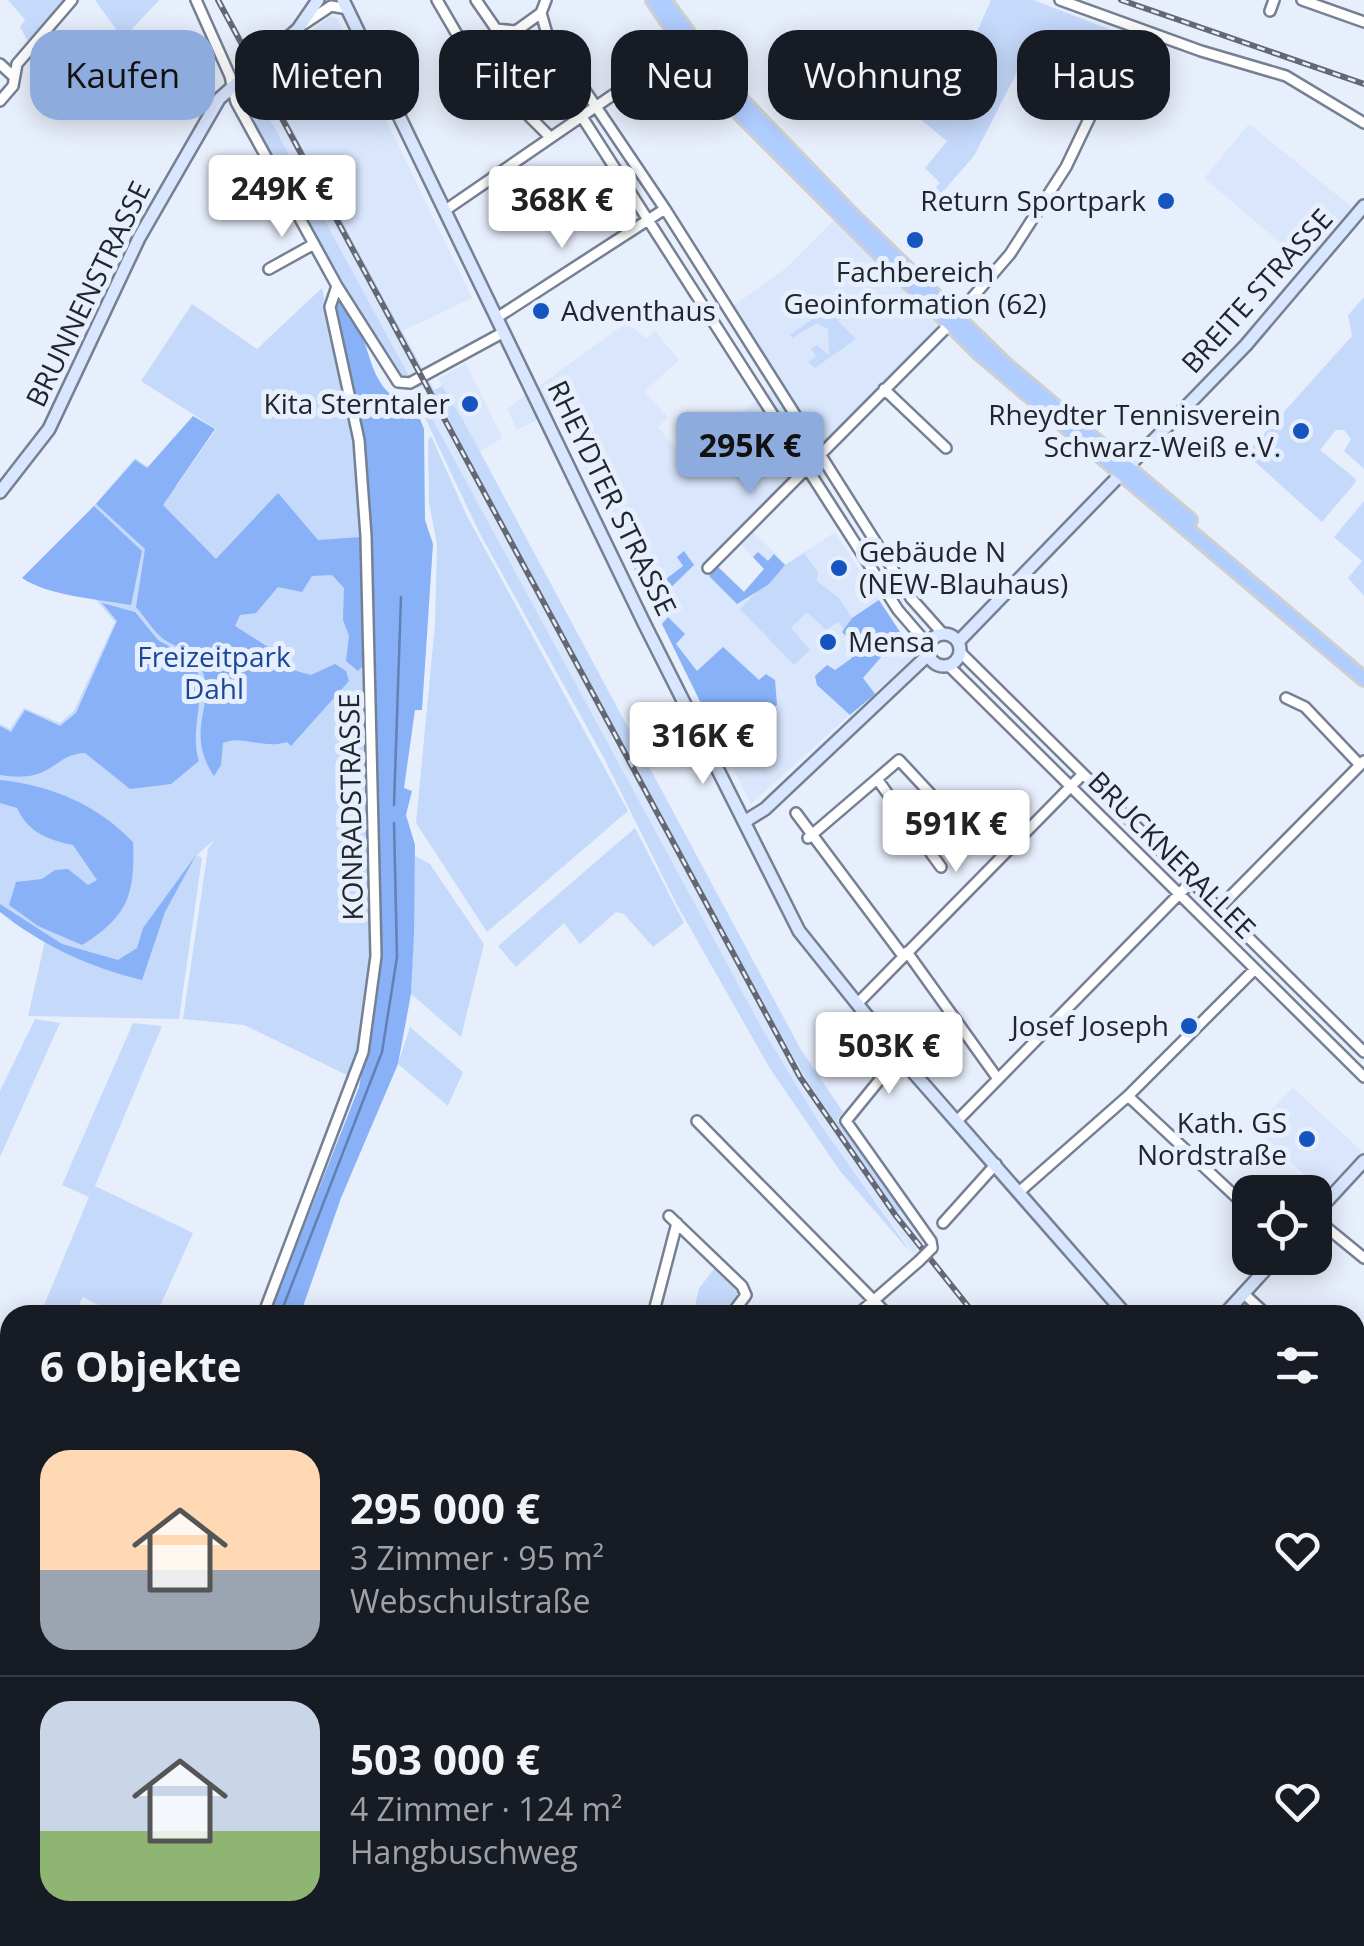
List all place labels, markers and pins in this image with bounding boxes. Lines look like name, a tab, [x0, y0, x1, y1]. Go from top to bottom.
pin: 249K €	[201, 155, 363, 240]
pin: 368K €	[481, 166, 643, 251]
place label: Return Sportpark	[920, 181, 1146, 219]
marker: Return Sportpark	[1155, 190, 1177, 212]
marker: Fachbereich Geoinformation (62)	[904, 229, 926, 251]
place label: Fachbereich Geoinformation (62)	[783, 252, 1047, 322]
place label: Adventhaus	[561, 291, 716, 329]
marker: Adventhaus	[530, 300, 552, 322]
place label: Kita Sterntaler	[264, 384, 451, 422]
marker: Kita Sterntaler	[459, 393, 481, 415]
place label: Rheydter Tennisverein Schwarz-Weiß e.V.	[988, 395, 1281, 465]
pin: 295K €	[669, 412, 831, 497]
marker: Rheydter Tennisverein Schwarz-Weiß e.V.	[1290, 420, 1312, 442]
place label: Gebäude N (NEW-Blauhaus)	[859, 532, 1068, 602]
marker: Gebäude N (NEW-Blauhaus)	[828, 557, 850, 579]
place label: Mensa	[848, 622, 935, 660]
marker: Mensa	[817, 631, 839, 653]
pin: 316K €	[622, 702, 784, 787]
pin: 591K €	[875, 790, 1037, 875]
place label: Josef Joseph	[1008, 1006, 1169, 1044]
pin: 503K €	[808, 1012, 970, 1097]
marker: Josef Joseph	[1178, 1015, 1200, 1037]
place label: Kath. GS Nordstraße	[1137, 1103, 1287, 1173]
marker: Kath. GS Nordstraße	[1296, 1128, 1318, 1150]

